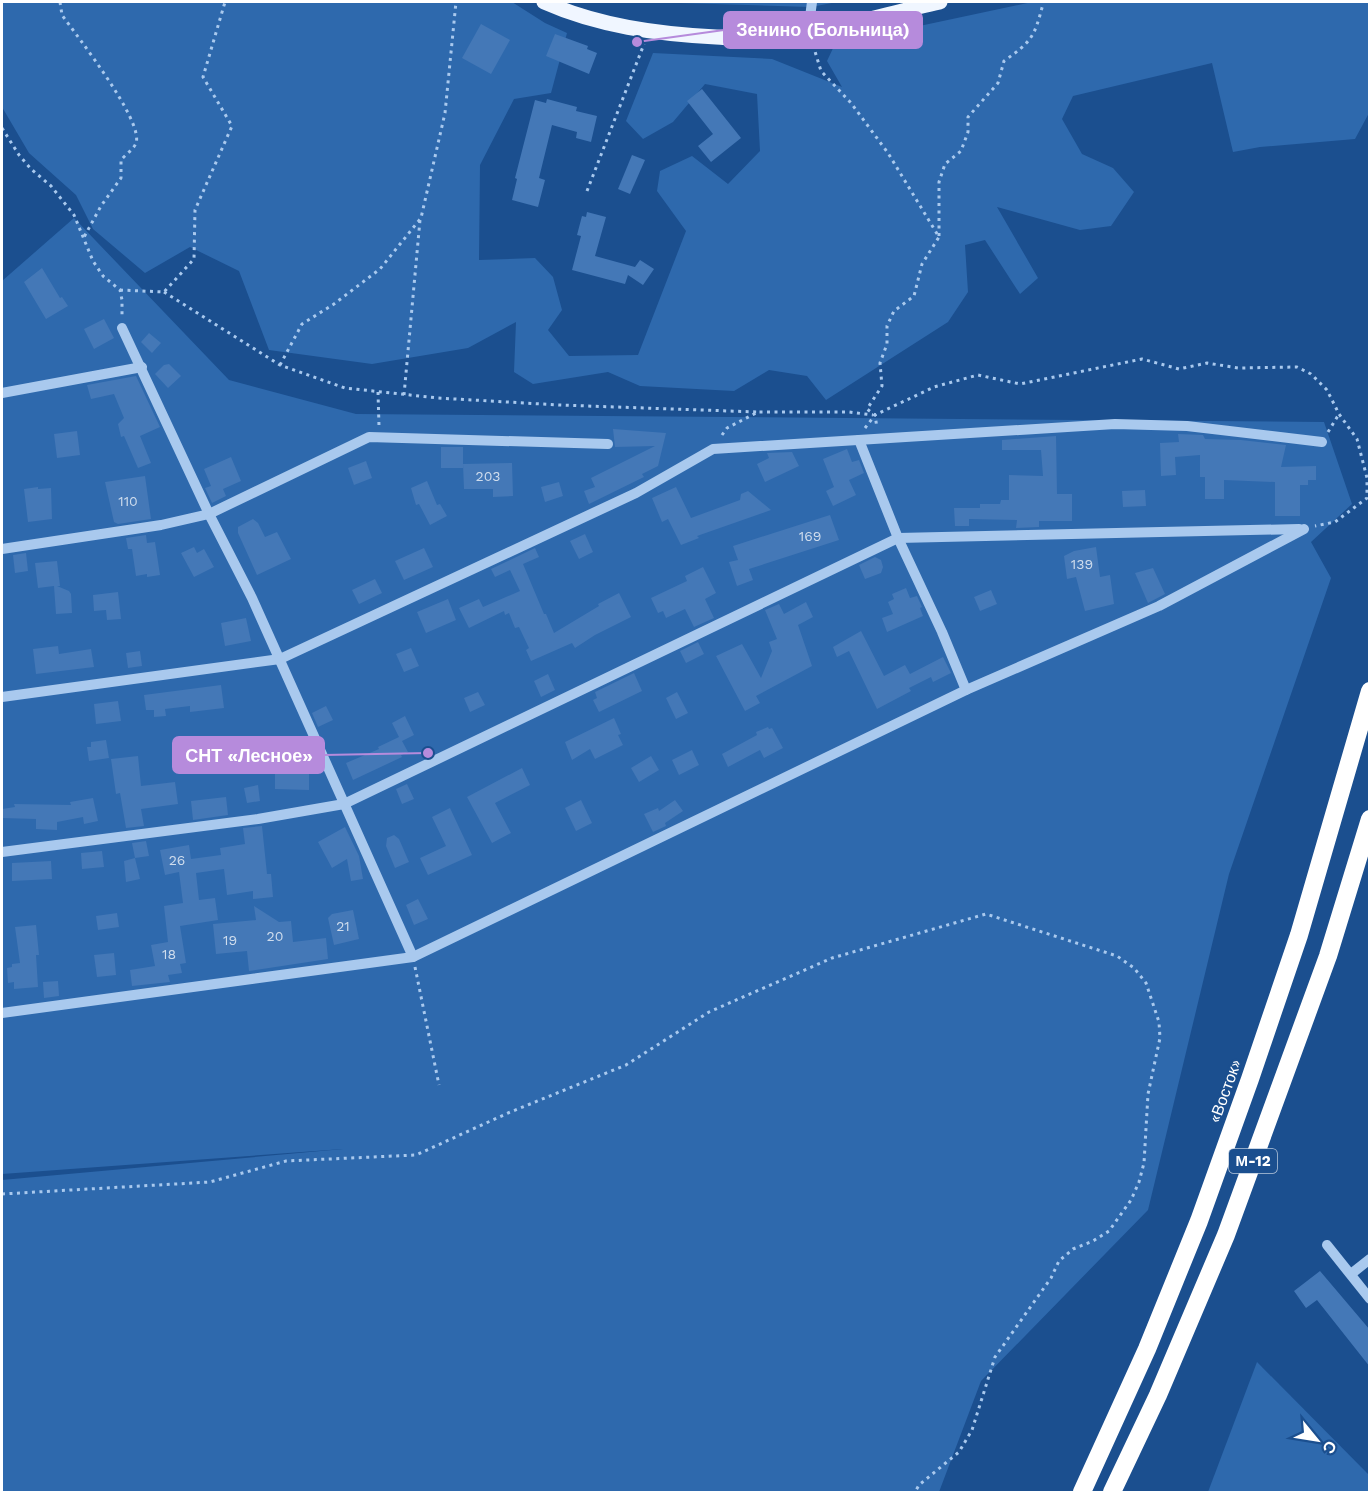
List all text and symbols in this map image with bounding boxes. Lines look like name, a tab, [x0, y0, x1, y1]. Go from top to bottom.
callout: Зенино (Больница)	[724, 12, 922, 48]
text: Зенино (Больница)	[736, 19, 910, 40]
house number: 203	[476, 468, 500, 484]
house number: 110	[118, 493, 138, 509]
house number: 169	[799, 528, 821, 544]
house number: 139	[1071, 556, 1093, 572]
callout: СНТ «Лесное»	[173, 737, 324, 773]
text: СНТ «Лесное»	[185, 745, 313, 766]
house number: 26	[169, 852, 185, 868]
house number: 21	[336, 918, 350, 934]
house number: 20	[267, 928, 283, 944]
house number: 19	[223, 932, 237, 948]
house number: 18	[162, 946, 176, 962]
street label: «Восток»	[1205, 1056, 1245, 1125]
road number: М-12	[1229, 1149, 1277, 1173]
north arrow	[1287, 1410, 1347, 1470]
text: С	[1318, 1437, 1341, 1457]

